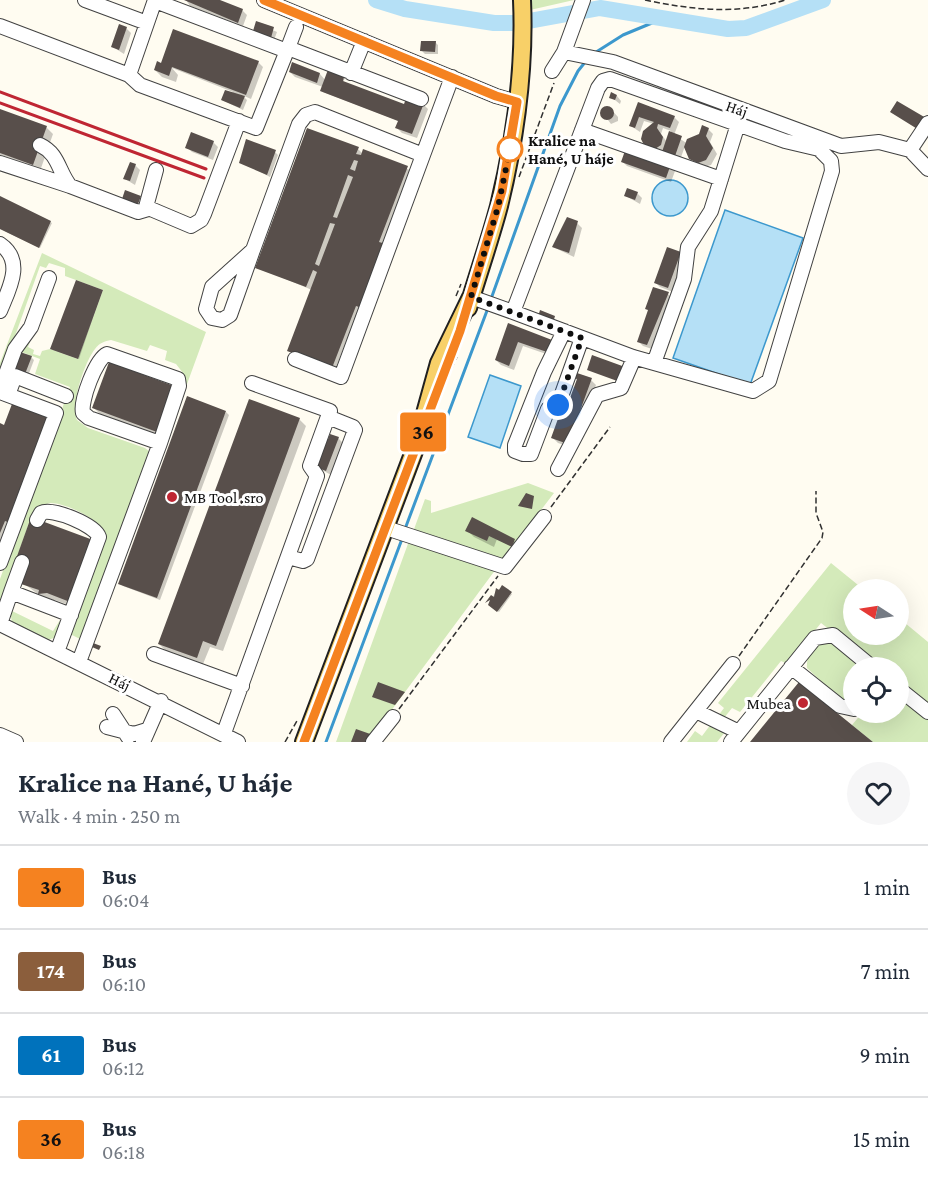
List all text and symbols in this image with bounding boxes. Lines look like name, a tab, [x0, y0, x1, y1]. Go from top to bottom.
street label: Háj	[723, 97, 750, 121]
place label: Kralice na Hané, U háje	[528, 132, 614, 168]
marker: Kralice na Hané, U háje	[497, 136, 523, 162]
your location	[543, 390, 573, 420]
line badge: 36	[396, 412, 450, 452]
text: 36	[412, 420, 434, 444]
place label: MB Tool .sro	[184, 489, 264, 506]
marker: MB Tool .sro	[165, 490, 179, 504]
north arrow	[843, 579, 909, 645]
map controls	[843, 579, 909, 723]
button: locate	[843, 657, 909, 723]
street label: Háj	[106, 669, 133, 695]
place label: Mubea	[747, 695, 792, 712]
marker: Mubea	[796, 696, 810, 710]
button: heart	[847, 762, 910, 825]
text: Kralice na Hané, U háje	[18, 767, 292, 798]
text: Walk · 4 min · 250 m	[18, 805, 180, 827]
text: Bus	[102, 864, 136, 889]
text: 36	[40, 875, 62, 899]
text: 1 min	[863, 875, 910, 900]
text: 06:04	[102, 889, 150, 911]
text: Bus	[102, 948, 136, 973]
text: 174	[37, 959, 65, 983]
text: 7 min	[860, 959, 910, 984]
text: 06:10	[102, 973, 146, 995]
text: Bus	[102, 1032, 136, 1057]
text: 61	[41, 1043, 61, 1067]
text: 9 min	[859, 1043, 910, 1068]
text: 06:12	[102, 1057, 144, 1079]
text: Bus	[102, 1116, 136, 1141]
text: 36	[40, 1127, 62, 1151]
text: 15 min	[853, 1127, 910, 1152]
text: 06:18	[102, 1141, 145, 1163]

